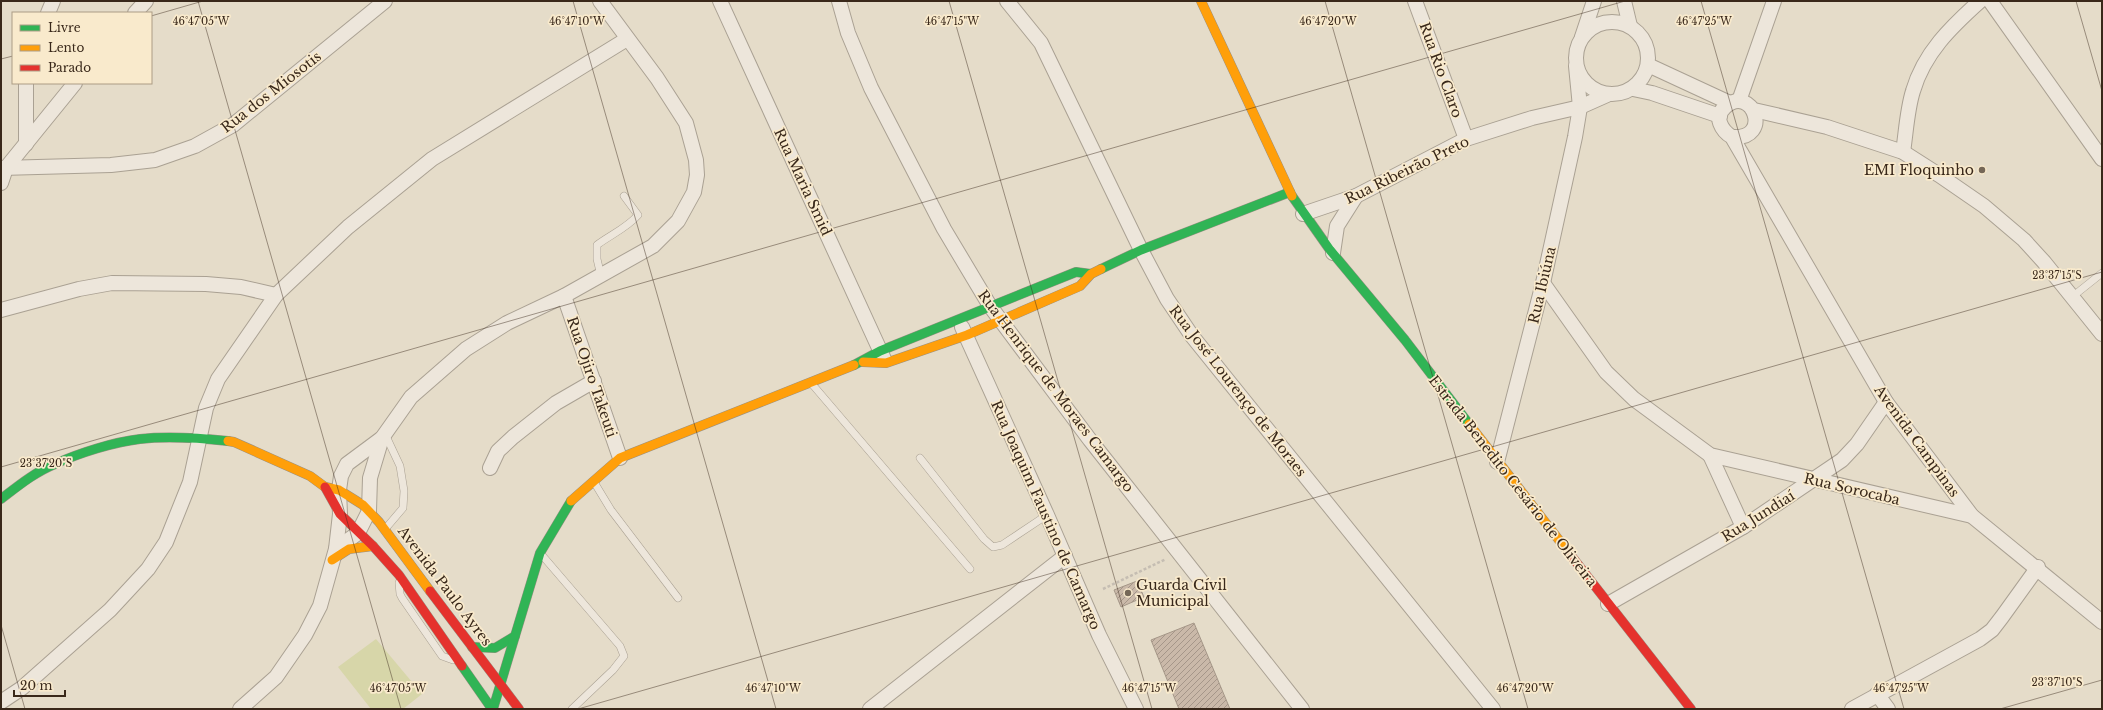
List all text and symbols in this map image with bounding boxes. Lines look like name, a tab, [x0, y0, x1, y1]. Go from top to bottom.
legend	[12, 12, 152, 84]
text: 46°47'05"W	[173, 15, 230, 28]
text: 46°47'10"W	[549, 15, 605, 28]
text: 46°47'15"W	[925, 15, 979, 28]
text: 46°47'20"W	[1299, 15, 1357, 28]
text: 46°47'25"W	[1676, 15, 1732, 28]
text: Livre	[48, 20, 81, 35]
street label: Rua Rio Claro	[1415, 20, 1467, 120]
text: Lento	[48, 40, 84, 55]
street label: Rua dos Miosotis	[217, 47, 325, 137]
text: Parado	[48, 60, 91, 75]
street label: Rua Maria Smid	[770, 125, 836, 239]
street label: Rua Ribeirão Preto	[1342, 132, 1472, 208]
place label: EMI Floquinho	[1864, 161, 1974, 179]
marker: EMI Floquinho	[1977, 165, 1987, 175]
street label: Rua Ibiúna	[1524, 244, 1560, 325]
text: 23°37'15"S	[2032, 269, 2082, 282]
street label: Rua Henrique de Moraes Camargo	[974, 286, 1138, 496]
street label: Rua José Lourenço de Moraes	[1165, 302, 1311, 480]
street label: Rua Ojiro Takeuti	[563, 314, 621, 440]
street label: Estrada Benedito Cesário de Oliveira	[1425, 372, 1601, 591]
street label: Avenida Campinas	[1870, 381, 1964, 500]
street label: Rua Joaquim Faustino de Camargo	[987, 398, 1105, 632]
text: 23°37'20"S	[20, 457, 72, 470]
street label: Rua Sorocaba	[1802, 469, 1902, 509]
street label: Rua Jundiaí	[1718, 486, 1798, 546]
street label: Avenida Paulo Ayres	[393, 522, 496, 649]
place label: Guarda Cívil Municipal	[1136, 576, 1227, 610]
marker: Guarda Cívil Municipal	[1123, 588, 1133, 598]
scale bar	[14, 672, 65, 698]
text: 23°37'10"S	[2032, 676, 2082, 689]
text: 20 m	[20, 678, 52, 693]
text: 46°47'05"W	[370, 682, 427, 695]
text: 46°47'10"W	[745, 682, 801, 695]
text: 46°47'15"W	[1122, 682, 1176, 695]
text: 46°47'20"W	[1496, 682, 1554, 695]
text: 46°47'25"W	[1873, 682, 1929, 695]

